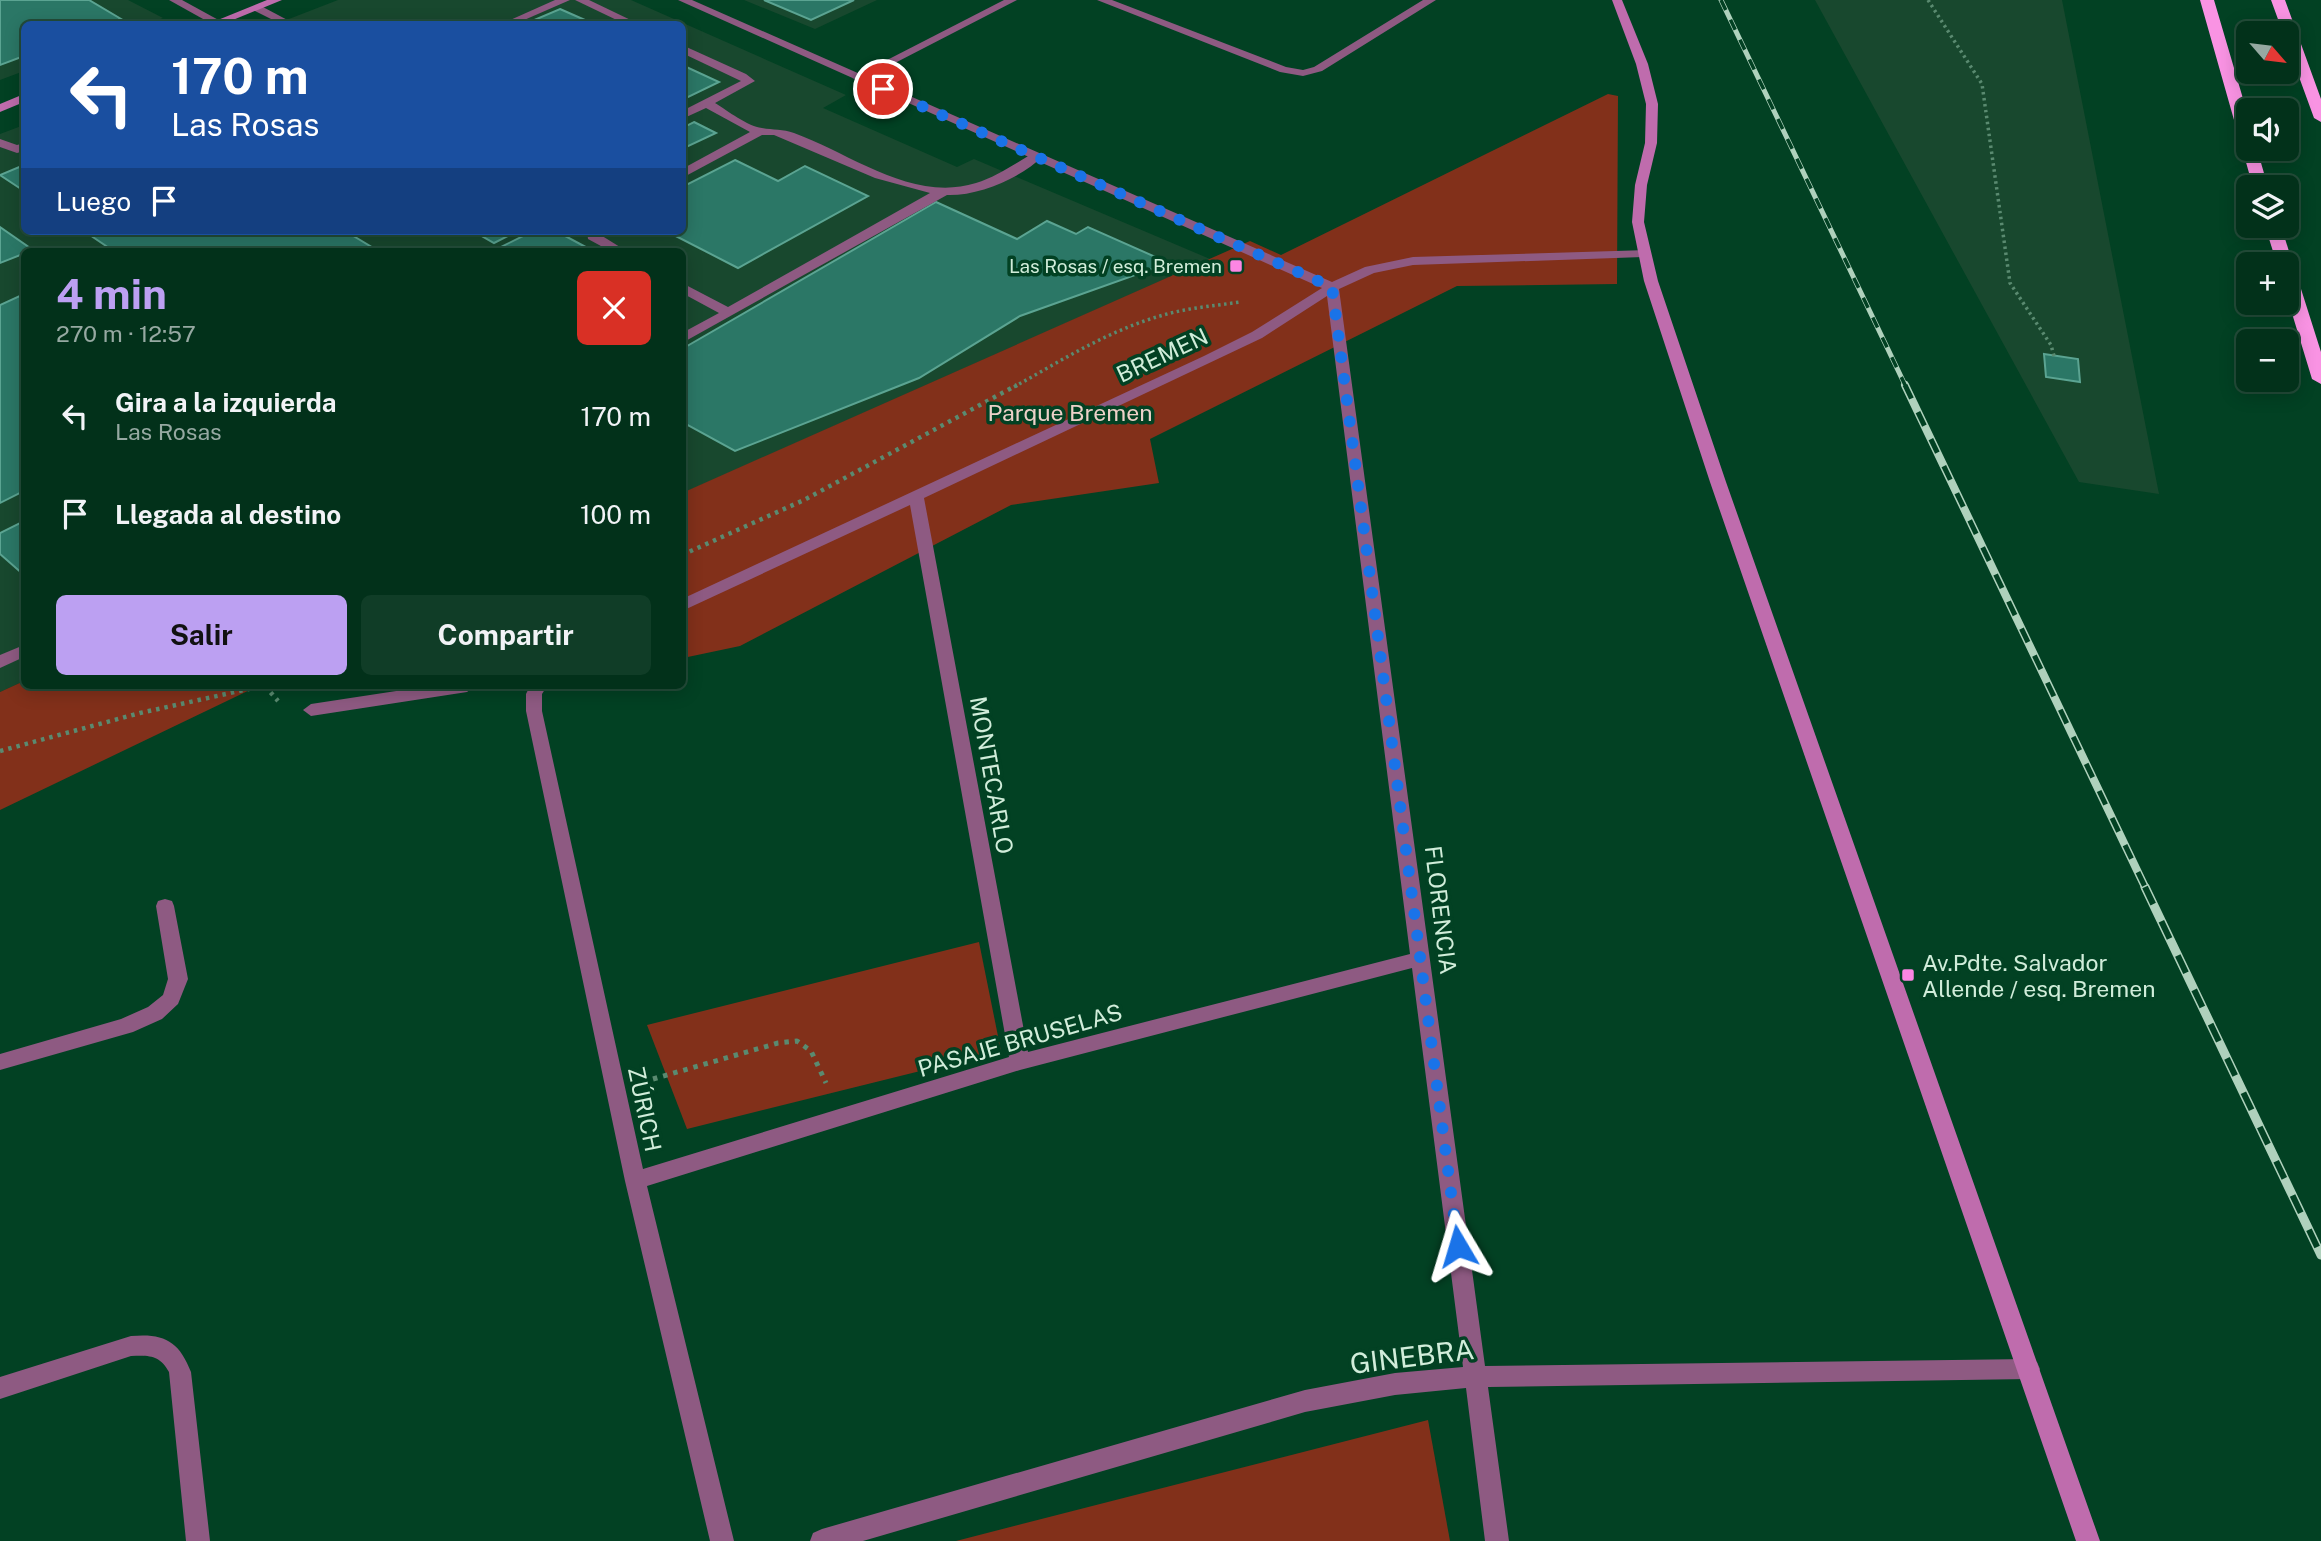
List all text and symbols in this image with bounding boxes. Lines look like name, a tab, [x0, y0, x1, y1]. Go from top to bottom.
north arrow	[2236, 21, 2300, 84]
map controls	[2236, 21, 2299, 392]
text: 170 m	[171, 47, 309, 105]
icon: left	[56, 49, 147, 140]
pin	[853, 59, 913, 119]
icon: arrive	[864, 70, 902, 108]
button: sound	[2236, 98, 2299, 161]
text: Las Rosas	[171, 106, 319, 143]
button: layers	[2236, 175, 2299, 238]
icon: arrive	[145, 182, 183, 220]
text: Luego	[56, 186, 131, 217]
button: +	[2236, 252, 2299, 315]
place label: Las Rosas / esq. Bremen	[1009, 255, 1222, 277]
marker: Las Rosas / esq. Bremen	[1228, 258, 1244, 274]
text: 4 min	[56, 269, 167, 318]
button: close	[577, 271, 651, 345]
text: 270 m · 12:57	[56, 320, 196, 347]
street label: BREMEN	[1112, 322, 1212, 388]
button: −	[2236, 329, 2299, 392]
text: Gira a la izquierda	[115, 387, 337, 418]
icon: left	[56, 397, 94, 435]
park label: Parque Bremen	[988, 399, 1152, 426]
text: 170 m	[581, 401, 651, 432]
text: Las Rosas	[115, 418, 222, 445]
icon: arrive	[56, 495, 94, 533]
text: Llegada al destino	[115, 499, 341, 530]
text: 100 m	[580, 499, 651, 530]
button: Salir	[56, 595, 347, 675]
button: Compartir	[361, 595, 651, 675]
street label: MONTECARLO	[965, 694, 1019, 856]
street label: FLORENCIA	[1420, 844, 1462, 976]
place label: Av.Pdte. Salvador Allende / esq. Bremen	[1922, 949, 2156, 1002]
marker: Av.Pdte. Salvador Allende / esq. Bremen	[1900, 967, 1916, 983]
street label: PASAJE BRUSELAS	[915, 998, 1125, 1082]
street label: ZÚRICH	[623, 1064, 667, 1154]
position arrow	[1421, 1209, 1495, 1283]
street label: GINEBRA	[1348, 1332, 1476, 1380]

